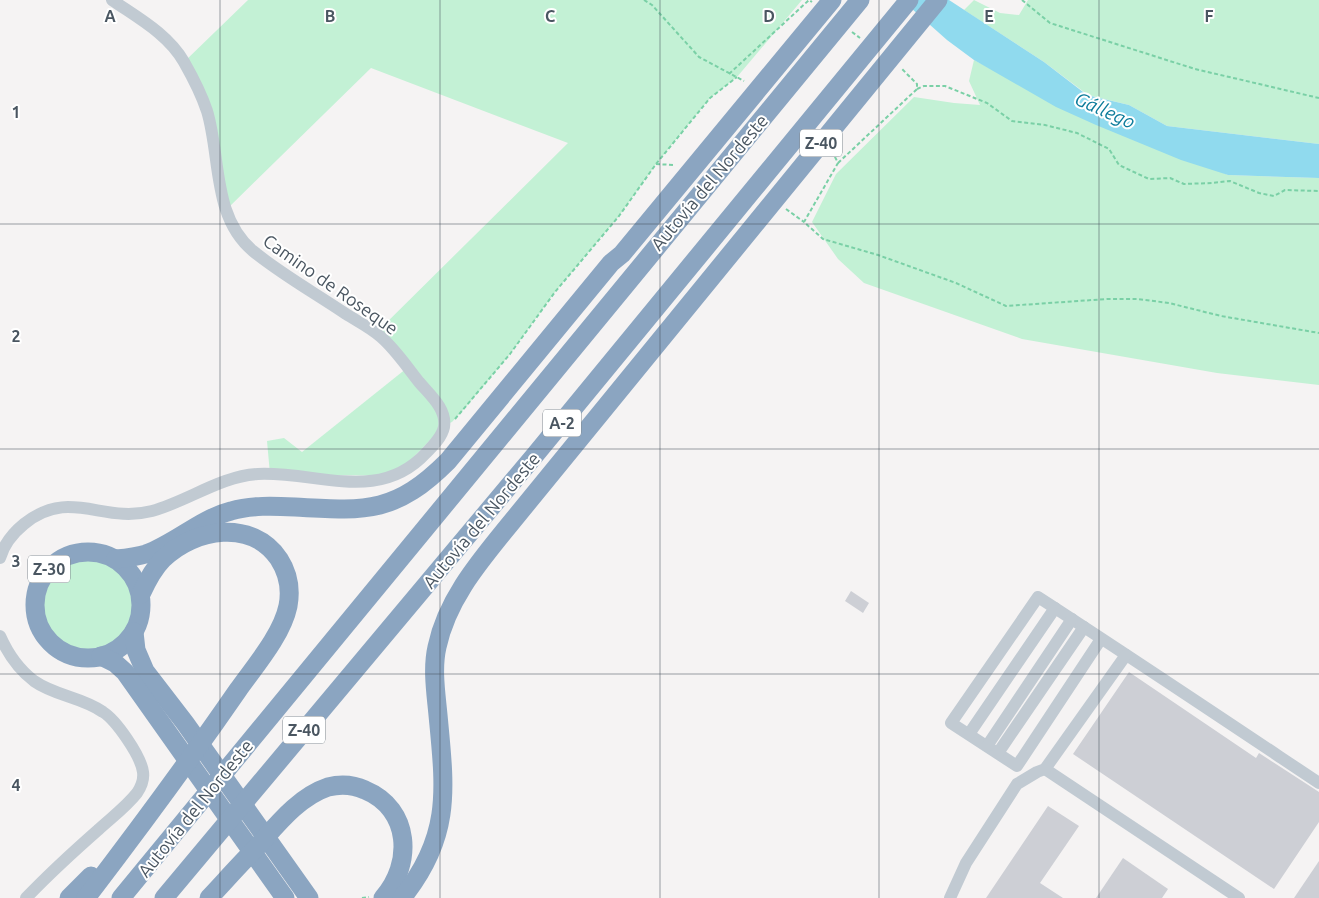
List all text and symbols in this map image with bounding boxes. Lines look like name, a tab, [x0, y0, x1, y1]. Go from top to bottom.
text: A	[104, 7, 116, 25]
text: B	[325, 7, 335, 25]
text: C	[545, 7, 555, 25]
text: D	[763, 7, 775, 25]
text: E	[984, 7, 994, 25]
text: F	[1205, 7, 1214, 25]
water label: Gállego	[1072, 87, 1138, 133]
text: 1	[11, 103, 21, 121]
street label: Autovía del Nordeste	[646, 110, 772, 254]
road number: Z-40	[800, 130, 842, 156]
street label: Camino de Roseque	[260, 230, 402, 338]
text: 2	[11, 327, 21, 345]
road number: A-2	[543, 409, 581, 436]
street label: Autovía del Nordeste	[418, 448, 544, 592]
text: 3	[11, 552, 21, 570]
road number: Z-30	[28, 556, 70, 582]
road number: Z-40	[283, 716, 325, 744]
street label: Autovía del Nordeste	[133, 735, 257, 881]
text: 4	[11, 776, 21, 794]

